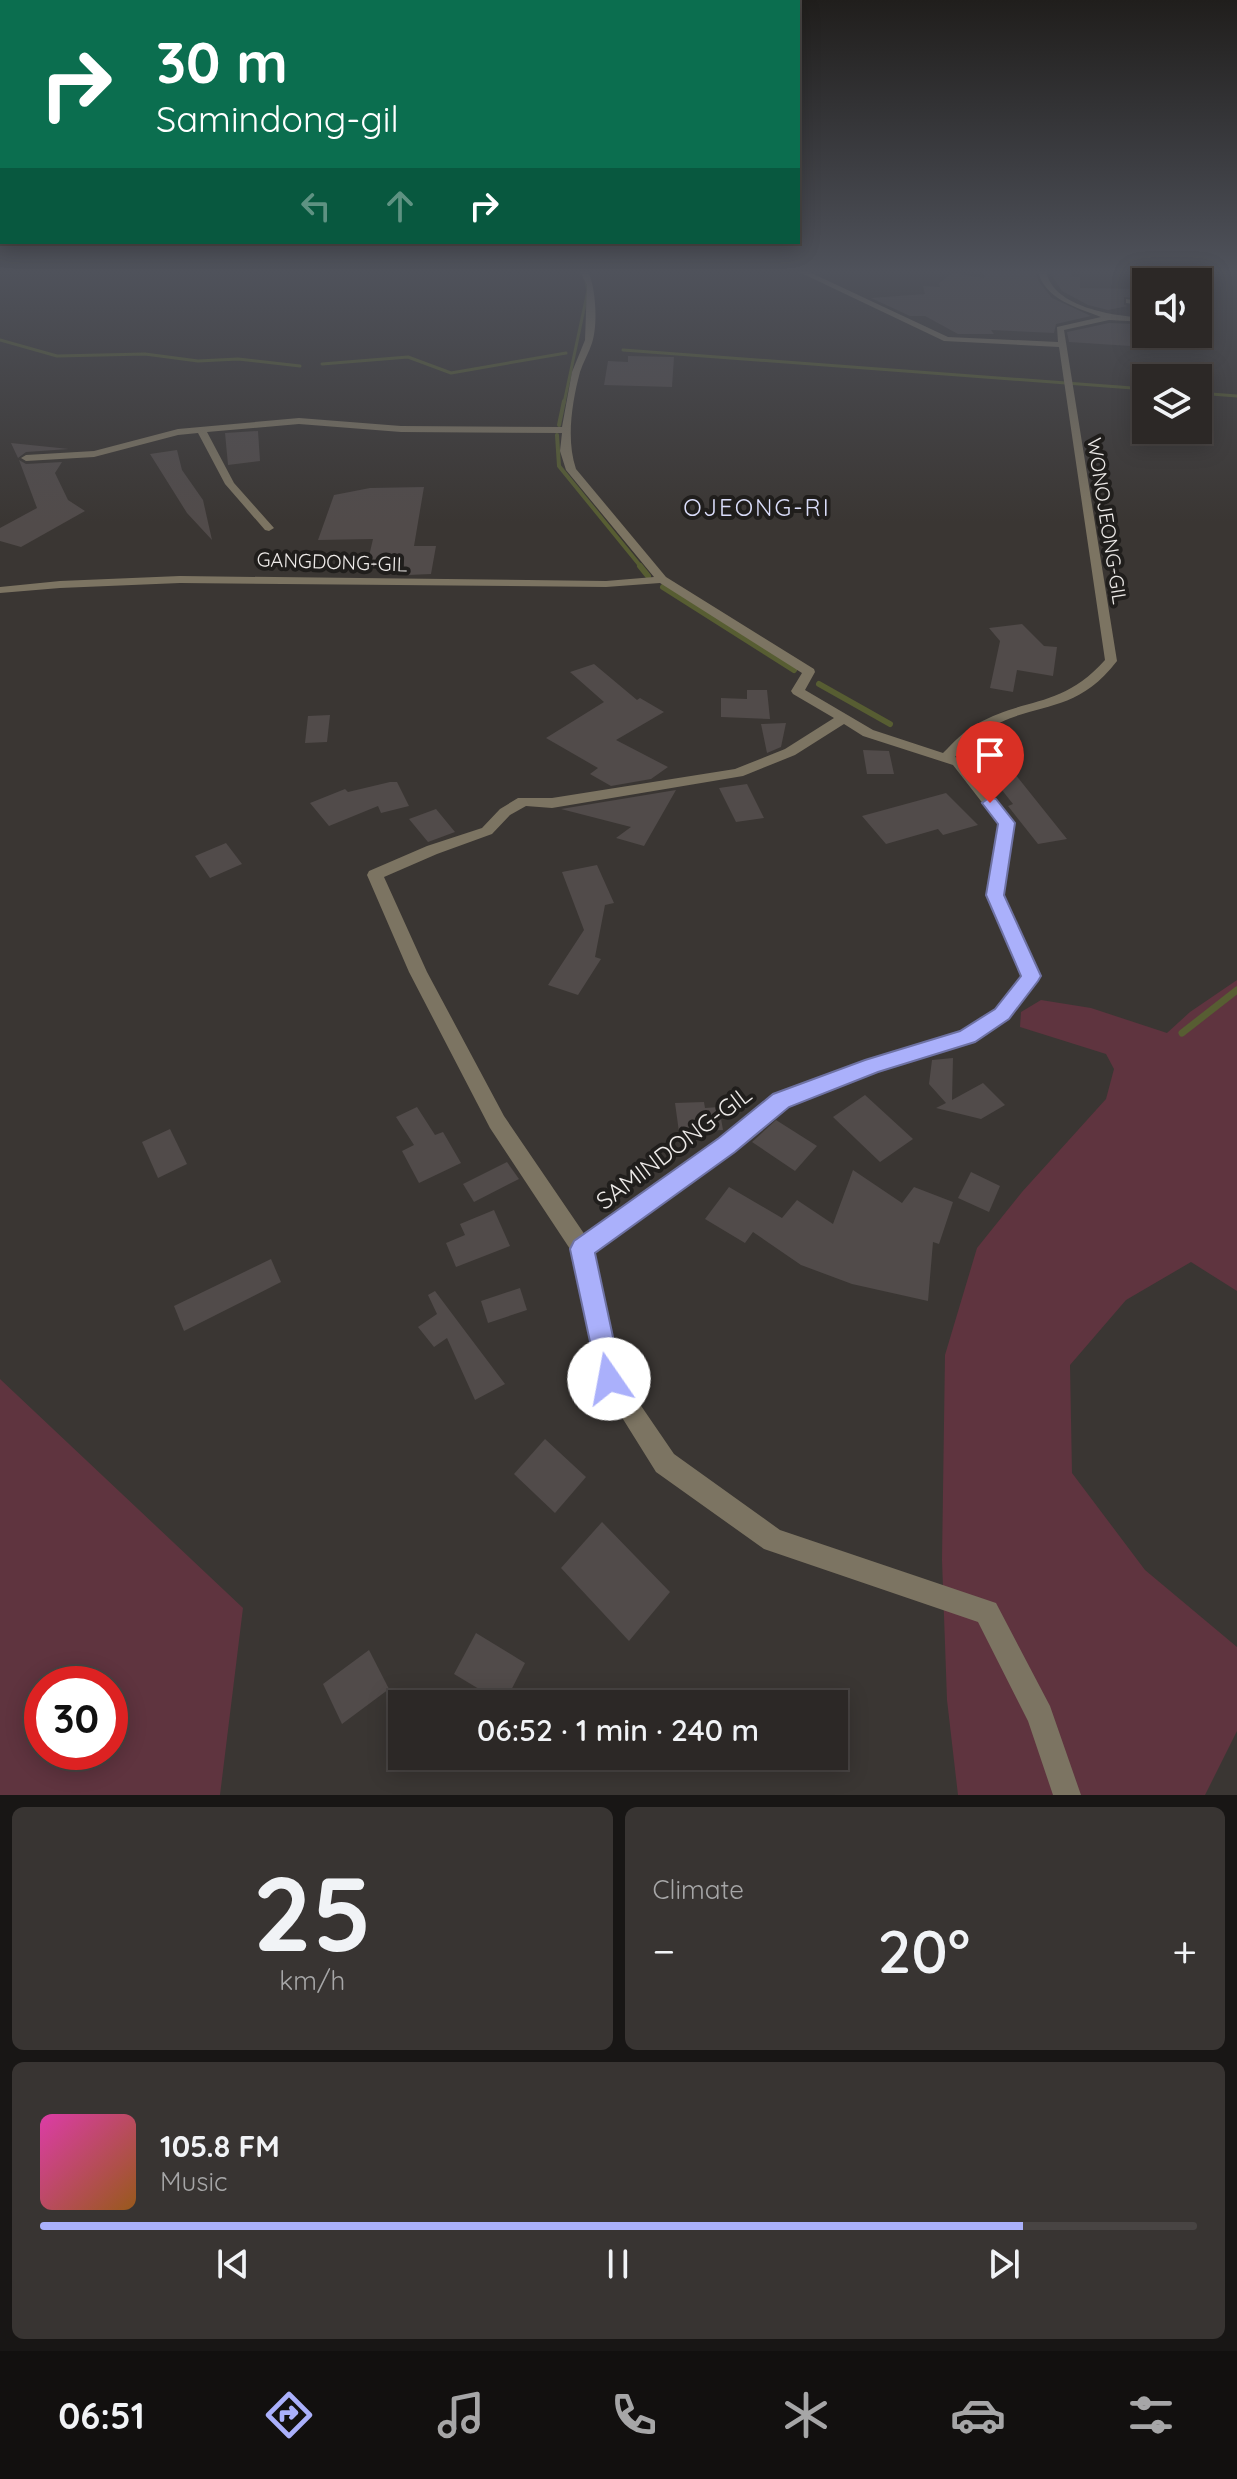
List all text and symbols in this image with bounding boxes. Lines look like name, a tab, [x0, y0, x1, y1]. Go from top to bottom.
text: 30 m	[156, 27, 288, 97]
icon: right	[24, 32, 128, 136]
text: Samindong-gil	[156, 96, 399, 141]
icon: left	[294, 184, 338, 228]
icon: ahead	[378, 184, 422, 228]
icon: right	[462, 184, 506, 228]
map controls	[1132, 268, 1212, 444]
button: sound	[1132, 268, 1212, 348]
button: layers	[1132, 364, 1212, 444]
street label: WONOJEONG-GIL	[1082, 436, 1133, 606]
district label: OJEONG-RI	[683, 492, 831, 522]
street label: GANGDONG-GIL	[256, 546, 408, 577]
pin	[956, 721, 1024, 803]
icon: arrive	[968, 733, 1012, 777]
street label: SAMINDONG-GIL	[590, 1079, 757, 1215]
position arrow	[567, 1337, 651, 1421]
speed limit sign: 30	[24, 1666, 128, 1770]
text: 06:52 · 1 min · 240 m	[477, 1711, 759, 1749]
text: 25	[253, 1847, 372, 1977]
text: Climate	[653, 1873, 744, 1906]
text: 20°	[877, 1913, 970, 1988]
text: −	[653, 1923, 675, 1978]
text: +	[1172, 1923, 1197, 1978]
text: km/h	[279, 1964, 345, 1997]
text: 105.8 FM	[160, 2127, 280, 2165]
text: Music	[160, 2165, 228, 2198]
icon: previous	[211, 2242, 255, 2286]
icon: pause	[596, 2242, 640, 2286]
icon: next	[982, 2242, 1026, 2286]
icon: directions	[261, 2387, 317, 2443]
icon: music	[433, 2387, 489, 2443]
icon: phone	[606, 2387, 662, 2443]
icon: climate	[778, 2387, 834, 2443]
icon: car	[950, 2387, 1006, 2443]
icon: filters	[1123, 2387, 1179, 2443]
text: 06:51	[58, 2393, 145, 2438]

